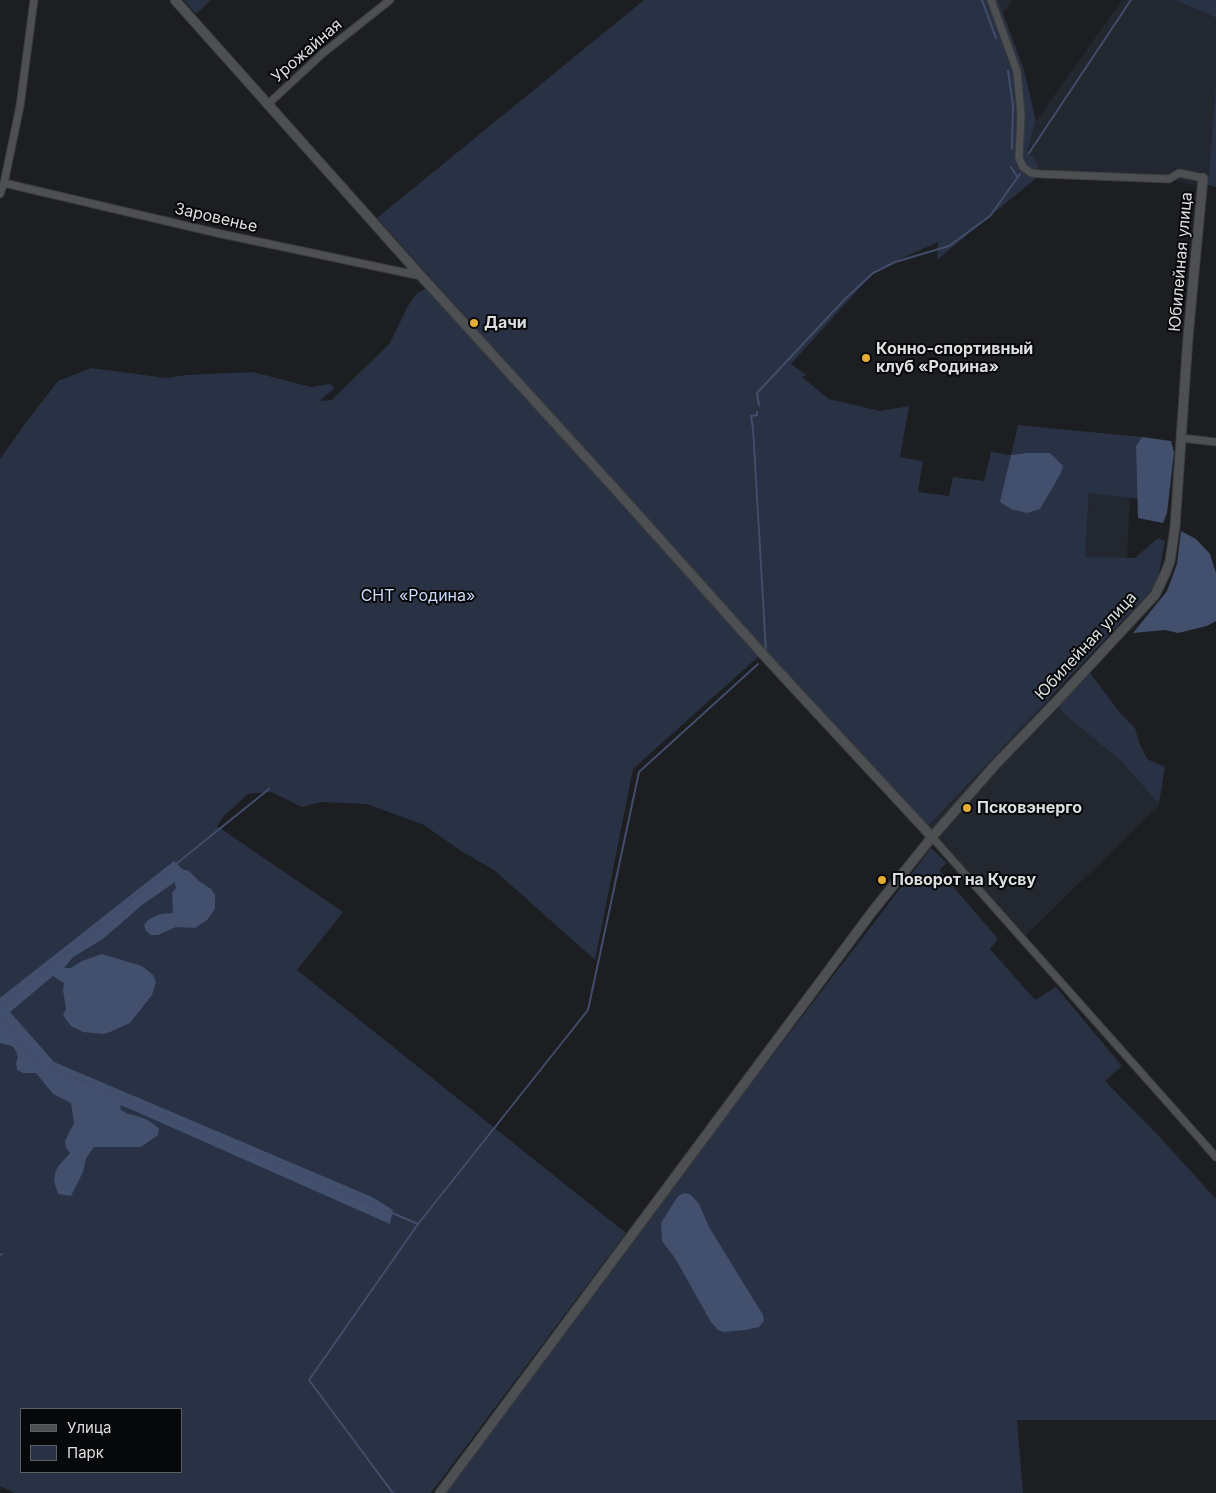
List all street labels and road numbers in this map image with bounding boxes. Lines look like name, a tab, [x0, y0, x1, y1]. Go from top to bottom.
street label: Урожайная	[268, 15, 346, 87]
street label: Юбилейная улица	[1165, 191, 1197, 333]
street label: Заровенье	[173, 199, 259, 237]
street label: Юбилейная улица	[1031, 588, 1141, 704]

